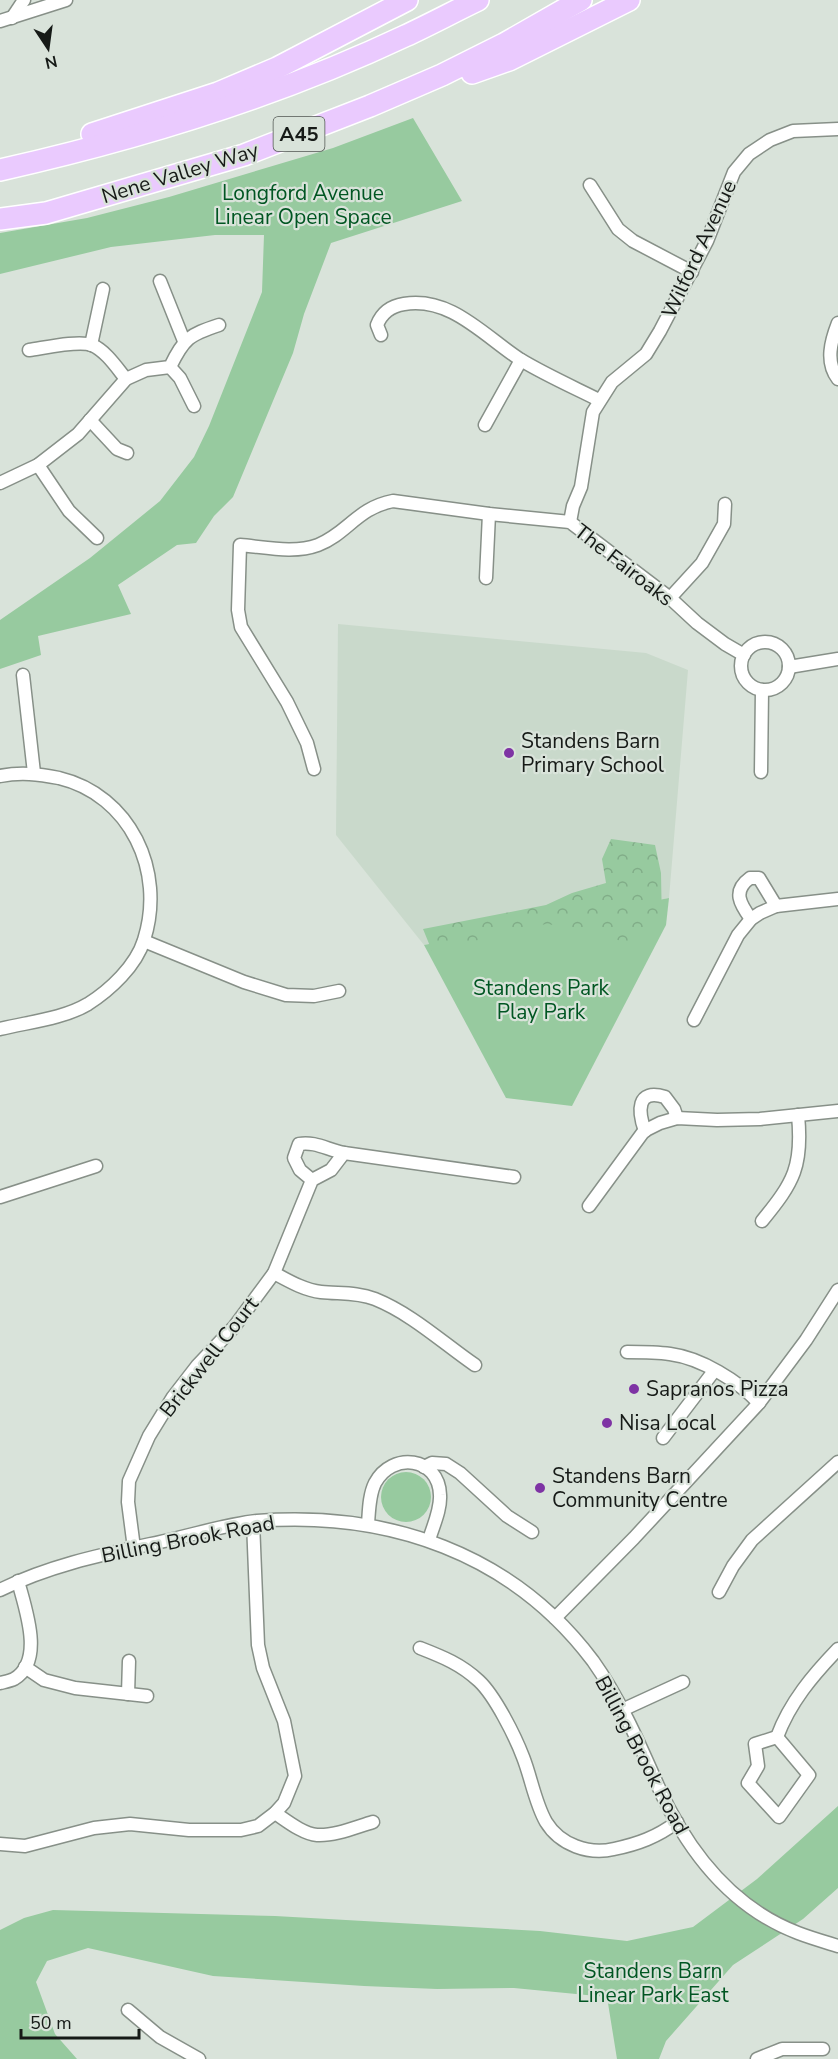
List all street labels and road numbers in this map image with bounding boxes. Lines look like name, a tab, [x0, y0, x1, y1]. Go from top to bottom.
road number: A45	[274, 117, 324, 151]
street label: Nene Valley Way	[98, 136, 262, 210]
street label: Wilford Avenue	[655, 176, 743, 322]
street label: The Fairoaks	[569, 517, 679, 613]
street label: Brickwell Court	[153, 1291, 265, 1423]
street label: Billing Brook Road	[99, 1508, 277, 1570]
street label: Billing Brook Road	[588, 1671, 696, 1839]

